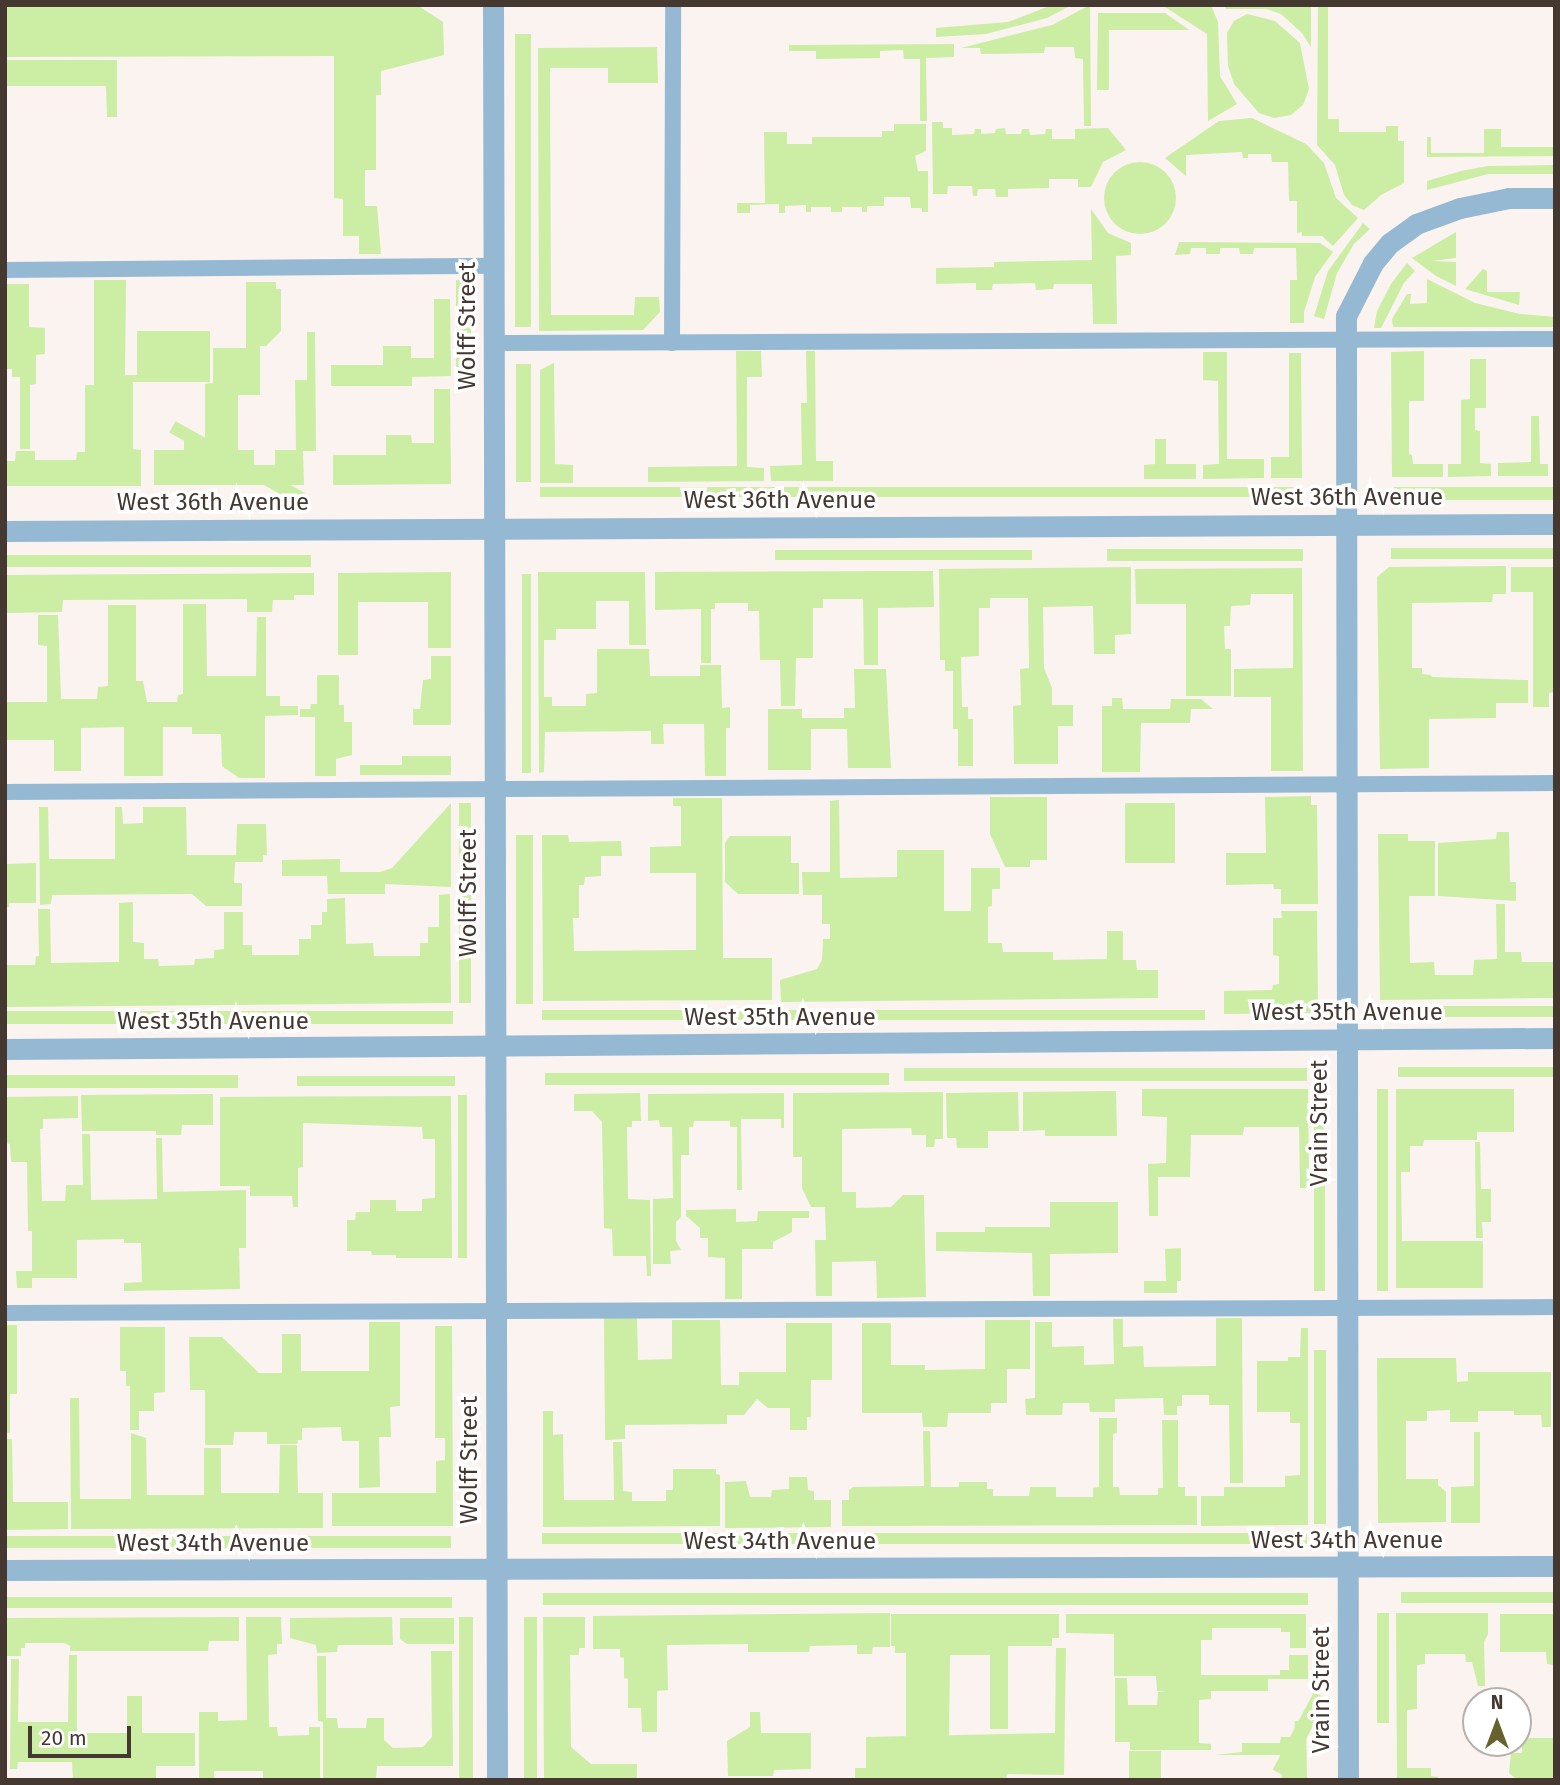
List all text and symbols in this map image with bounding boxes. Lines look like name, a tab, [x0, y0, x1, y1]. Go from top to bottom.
street label: Wolff Street	[454, 262, 482, 390]
street label: West 36th Avenue	[1251, 484, 1443, 512]
street label: West 36th Avenue	[684, 487, 876, 515]
street label: West 36th Avenue	[117, 489, 309, 517]
street label: Wolff Street	[455, 829, 483, 957]
street label: West 35th Avenue	[1251, 999, 1443, 1027]
street label: West 35th Avenue	[684, 1004, 876, 1032]
street label: West 35th Avenue	[117, 1008, 309, 1036]
street label: Vrain Street	[1306, 1060, 1334, 1186]
street label: Wolff Street	[456, 1396, 484, 1524]
street label: West 34th Avenue	[1251, 1527, 1443, 1555]
street label: West 34th Avenue	[684, 1528, 876, 1556]
street label: West 34th Avenue	[117, 1530, 309, 1558]
street label: Vrain Street	[1308, 1627, 1336, 1753]
north arrow	[1462, 1687, 1532, 1757]
text: N	[1491, 1691, 1503, 1714]
scale bar	[32, 1712, 135, 1756]
text: 20 m	[41, 1725, 87, 1751]

